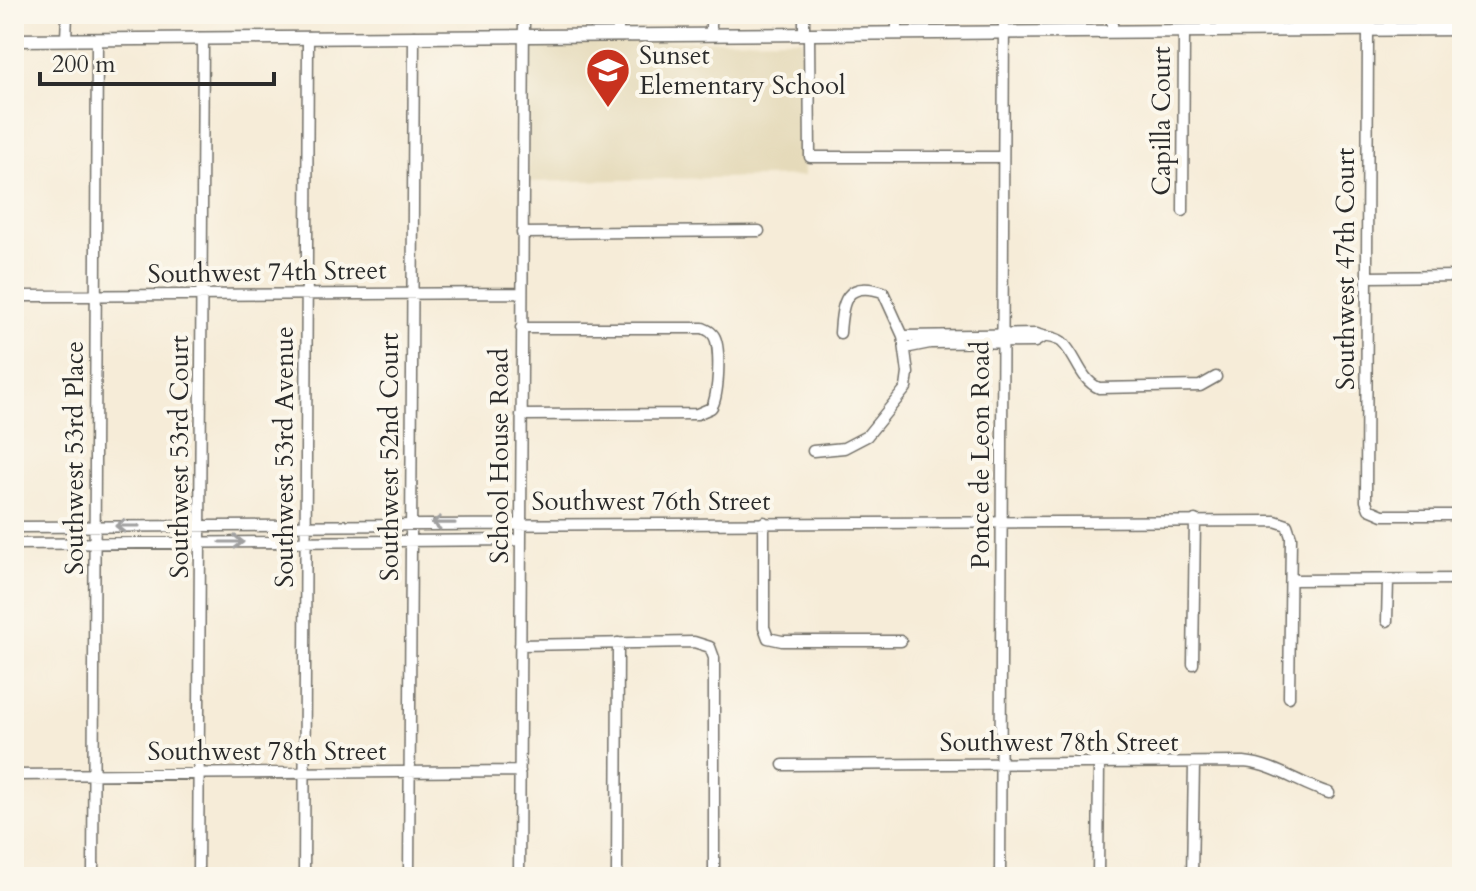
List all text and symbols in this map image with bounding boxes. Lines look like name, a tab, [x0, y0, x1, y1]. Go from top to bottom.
scale bar	[40, 36, 274, 86]
place label: Sunset Elementary School	[639, 38, 846, 103]
school or university icon: Sunset Elementary School	[584, 46, 632, 109]
street label: Capilla Court	[1144, 46, 1179, 196]
text: 200 m	[52, 48, 116, 81]
street label: Southwest 47th Court	[1328, 148, 1363, 390]
street label: Southwest 74th Street	[147, 252, 387, 292]
street label: Southwest 53rd Avenue	[267, 326, 302, 588]
street label: Southwest 52nd Court	[372, 333, 407, 581]
street label: Southwest 53rd Court	[162, 335, 197, 579]
street label: Southwest 53rd Place	[57, 341, 92, 575]
street label: Ponce de Leon Road	[963, 341, 998, 569]
street label: School House Road	[482, 348, 517, 564]
street label: Southwest 76th Street	[531, 484, 771, 519]
one-way arrow	[430, 516, 457, 531]
one-way arrow	[114, 518, 141, 534]
one-way arrow	[218, 534, 245, 550]
street label: Southwest 78th Street	[939, 725, 1179, 760]
street label: Southwest 78th Street	[147, 734, 387, 769]

